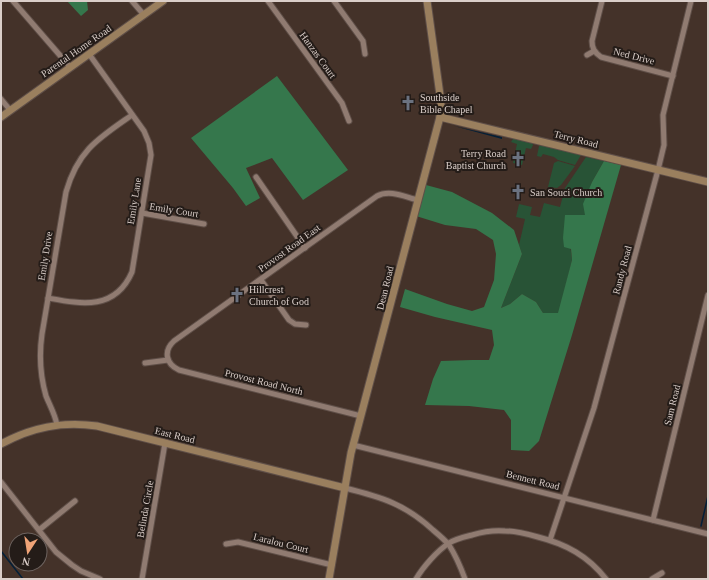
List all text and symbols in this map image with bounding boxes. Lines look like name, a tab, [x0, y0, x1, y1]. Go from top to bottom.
street label: Parental Home Road	[39, 23, 113, 79]
street label: Hanzas Court	[297, 30, 339, 81]
street label: Ned Drive	[612, 46, 656, 67]
place label: Southside Bible Chapel	[420, 92, 473, 115]
church icon: Southside Bible Chapel	[399, 94, 417, 112]
street label: Terry Road	[553, 128, 599, 150]
place label: Terry Road Baptist Church	[446, 148, 506, 171]
church icon: Terry Road Baptist Church	[509, 150, 527, 168]
street label: Emily Lane	[125, 176, 143, 225]
church icon: San Souci Church	[509, 183, 527, 201]
place label: San Souci Church	[530, 187, 602, 198]
street label: Emily Court	[149, 201, 200, 219]
street label: Provost Road East	[256, 222, 322, 274]
street label: Emily Drive	[36, 230, 54, 281]
street label: Randy Road	[610, 245, 634, 295]
street label: Dean Road	[374, 265, 396, 311]
place label: Hillcrest Church of God	[249, 284, 309, 307]
church icon: Hillcrest Church of God	[228, 286, 246, 304]
street label: Provost Road North	[224, 367, 304, 397]
street label: Sam Road	[662, 384, 682, 426]
street label: East Road	[154, 425, 196, 445]
street label: Bennett Road	[505, 468, 561, 492]
street label: Belinda Circle	[135, 479, 156, 539]
street label: Laralou Court	[252, 531, 310, 555]
north arrow	[8, 532, 48, 572]
text: N	[21, 555, 31, 568]

